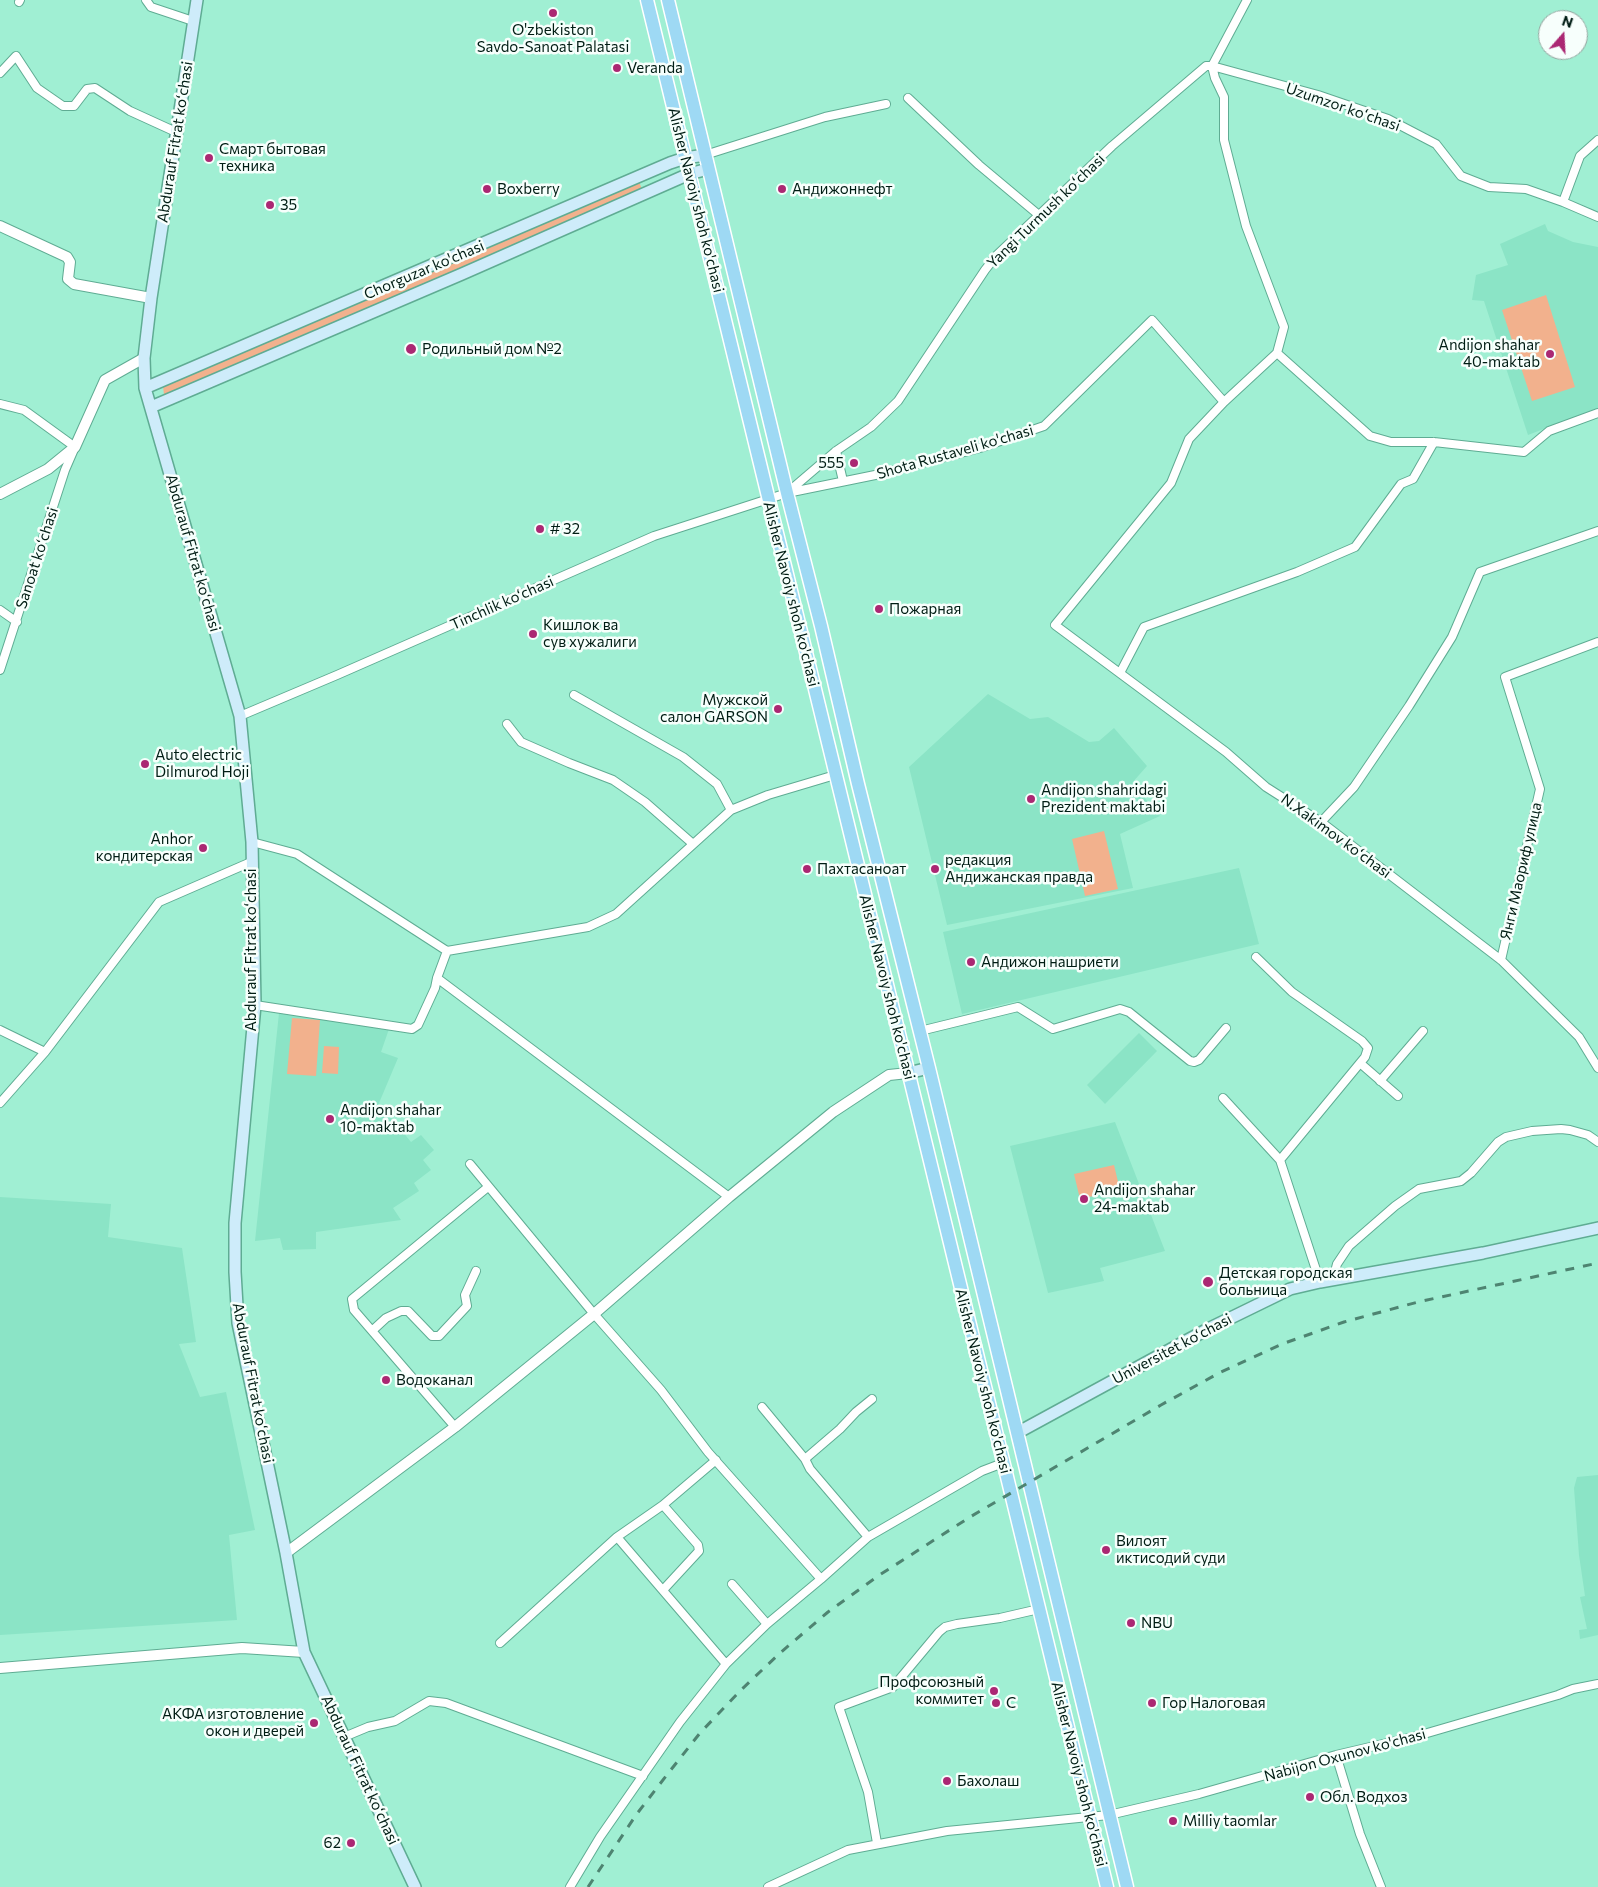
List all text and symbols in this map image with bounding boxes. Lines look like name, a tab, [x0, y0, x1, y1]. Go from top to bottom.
marker: O'zbekiston Savdo-Sanoat Palatasi	[547, 7, 559, 19]
north arrow	[1538, 10, 1588, 60]
text: N	[1560, 12, 1575, 31]
place label: O'zbekiston Savdo-Sanoat Palatasi	[477, 21, 629, 56]
place label: Veranda	[627, 59, 683, 77]
street label: Abdurauf Fitrat koʻchasi	[153, 60, 197, 224]
marker: Veranda	[611, 62, 623, 74]
street label: Uzumzor koʻchasi	[1283, 79, 1403, 135]
street label: Alisher Navoiy shoh ko'chasi	[664, 106, 728, 294]
place label: Смарт бытовая техника	[219, 140, 326, 175]
street label: Yangi Turmush koʻchasi	[983, 150, 1109, 272]
marker: Смарт бытовая техника	[203, 152, 215, 164]
place label: Boxberry	[497, 180, 560, 198]
place label: Андижоннефт	[792, 180, 893, 198]
marker: Boxberry	[481, 183, 493, 195]
marker: Андижоннефт	[776, 183, 788, 195]
place label: 35	[280, 196, 297, 214]
marker: 35	[264, 199, 276, 211]
street label: Chorguzar ko'chasi	[361, 237, 487, 303]
place label: Andijon shahar 40-maktab	[1439, 336, 1540, 371]
place label: Родильный дом №2	[422, 340, 562, 358]
marker: Родильный дом №2	[404, 342, 418, 356]
marker: Andijon shahar 40-maktab	[1544, 348, 1556, 360]
street label: Shota Rustaveli ko'chasi	[875, 421, 1035, 483]
place label: 555	[818, 454, 844, 472]
marker: 555	[848, 457, 860, 469]
street label: Abdurauf Fitrat koʻchasi	[162, 472, 224, 634]
street label: Alisher Navoiy shoh ko'chasi	[759, 500, 823, 688]
street label: Sanoat koʻchasi	[12, 505, 62, 611]
place label: # 32	[550, 520, 580, 538]
marker: # 32	[534, 523, 546, 535]
street label: Tinchlik kо‘chasi	[447, 572, 557, 634]
place label: Пожарная	[889, 600, 961, 618]
marker: Пожарная	[873, 603, 885, 615]
place label: Кишлок ва сув хужалиги	[543, 616, 637, 651]
marker: Кишлок ва сув хужалиги	[527, 628, 539, 640]
place label: Мужской салон GARSON	[660, 691, 768, 726]
marker: Мужской салон GARSON	[772, 703, 784, 715]
place label: Auto electric Dilmurod Hoji	[155, 746, 249, 781]
marker: Auto electric Dilmurod Hoji	[139, 758, 151, 770]
place label: Andijon shahridagi Prezident maktabi	[1041, 781, 1167, 816]
street label: N.Xakimov koʻchasi	[1277, 790, 1395, 882]
marker: Andijon shahridagi Prezident maktabi	[1025, 793, 1037, 805]
street label: Янги Маориф улица	[1496, 800, 1546, 942]
place label: Anhor кондитерская	[96, 830, 193, 865]
marker: Anhor кондитерская	[197, 842, 209, 854]
place label: редакция Андижанская правда	[945, 851, 1093, 886]
place label: Пахтасаноат	[817, 860, 906, 878]
marker: Пахтасаноат	[801, 863, 813, 875]
marker: редакция Андижанская правда	[929, 863, 941, 875]
street label: Abdurauf Fitrat koʻchasi	[242, 868, 260, 1032]
street label: Alisher Navoiy shoh ko'chasi	[855, 893, 919, 1081]
place label: Андижон нашриети	[981, 953, 1119, 971]
marker: Андижон нашриети	[965, 956, 977, 968]
place label: Andijon shahar 10-maktab	[340, 1101, 441, 1136]
marker: Andijon shahar 10-maktab	[324, 1113, 336, 1125]
place label: Andijon shahar 24-maktab	[1094, 1181, 1195, 1216]
marker: Andijon shahar 24-maktab	[1078, 1193, 1090, 1205]
place label: Детская городская больница	[1219, 1264, 1353, 1299]
marker: Детская городская больница	[1201, 1275, 1215, 1289]
street label: Alisher Navoiy shoh ko'chasi	[951, 1287, 1015, 1475]
street label: Abdurauf Fitrat koʻchasi	[229, 1301, 277, 1465]
street label: Universitet kо‘chasi	[1109, 1310, 1235, 1388]
place label: Водоканал	[396, 1371, 473, 1389]
marker: Водоканал	[380, 1374, 392, 1386]
place label: Вилоят иктисодий суди	[1116, 1532, 1225, 1567]
marker: Вилоят иктисодий суди	[1100, 1544, 1112, 1556]
place label: NBU	[1141, 1614, 1173, 1632]
marker: NBU	[1125, 1617, 1137, 1629]
place label: Профсоюзный коммитет	[879, 1673, 984, 1708]
street label: Alisher Navoiy shoh ko'chasi	[1047, 1680, 1111, 1868]
marker: Профсоюзный коммитет	[988, 1685, 1000, 1697]
street label: Abdurauf Fitrat koʻchasi	[317, 1692, 403, 1848]
place label: С	[1006, 1694, 1016, 1712]
place label: Гор Налоговая	[1162, 1694, 1266, 1712]
marker: С	[990, 1697, 1002, 1709]
marker: Гор Налоговая	[1146, 1697, 1158, 1709]
place label: АКФА изготовление окон и дверей	[162, 1705, 304, 1740]
marker: АКФА изготовление окон и дверей	[308, 1717, 320, 1729]
street label: Nabijon Oxunov ko'chasi	[1262, 1725, 1428, 1785]
place label: Бахолаш	[957, 1772, 1020, 1790]
marker: Бахолаш	[941, 1775, 953, 1787]
place label: Обл. Водхоз	[1320, 1788, 1407, 1806]
marker: Обл. Водхоз	[1304, 1791, 1316, 1803]
place label: Milliy taomlar	[1183, 1812, 1277, 1830]
marker: Milliy taomlar	[1167, 1815, 1179, 1827]
place label: 62	[324, 1834, 341, 1852]
marker: 62	[345, 1837, 357, 1849]

